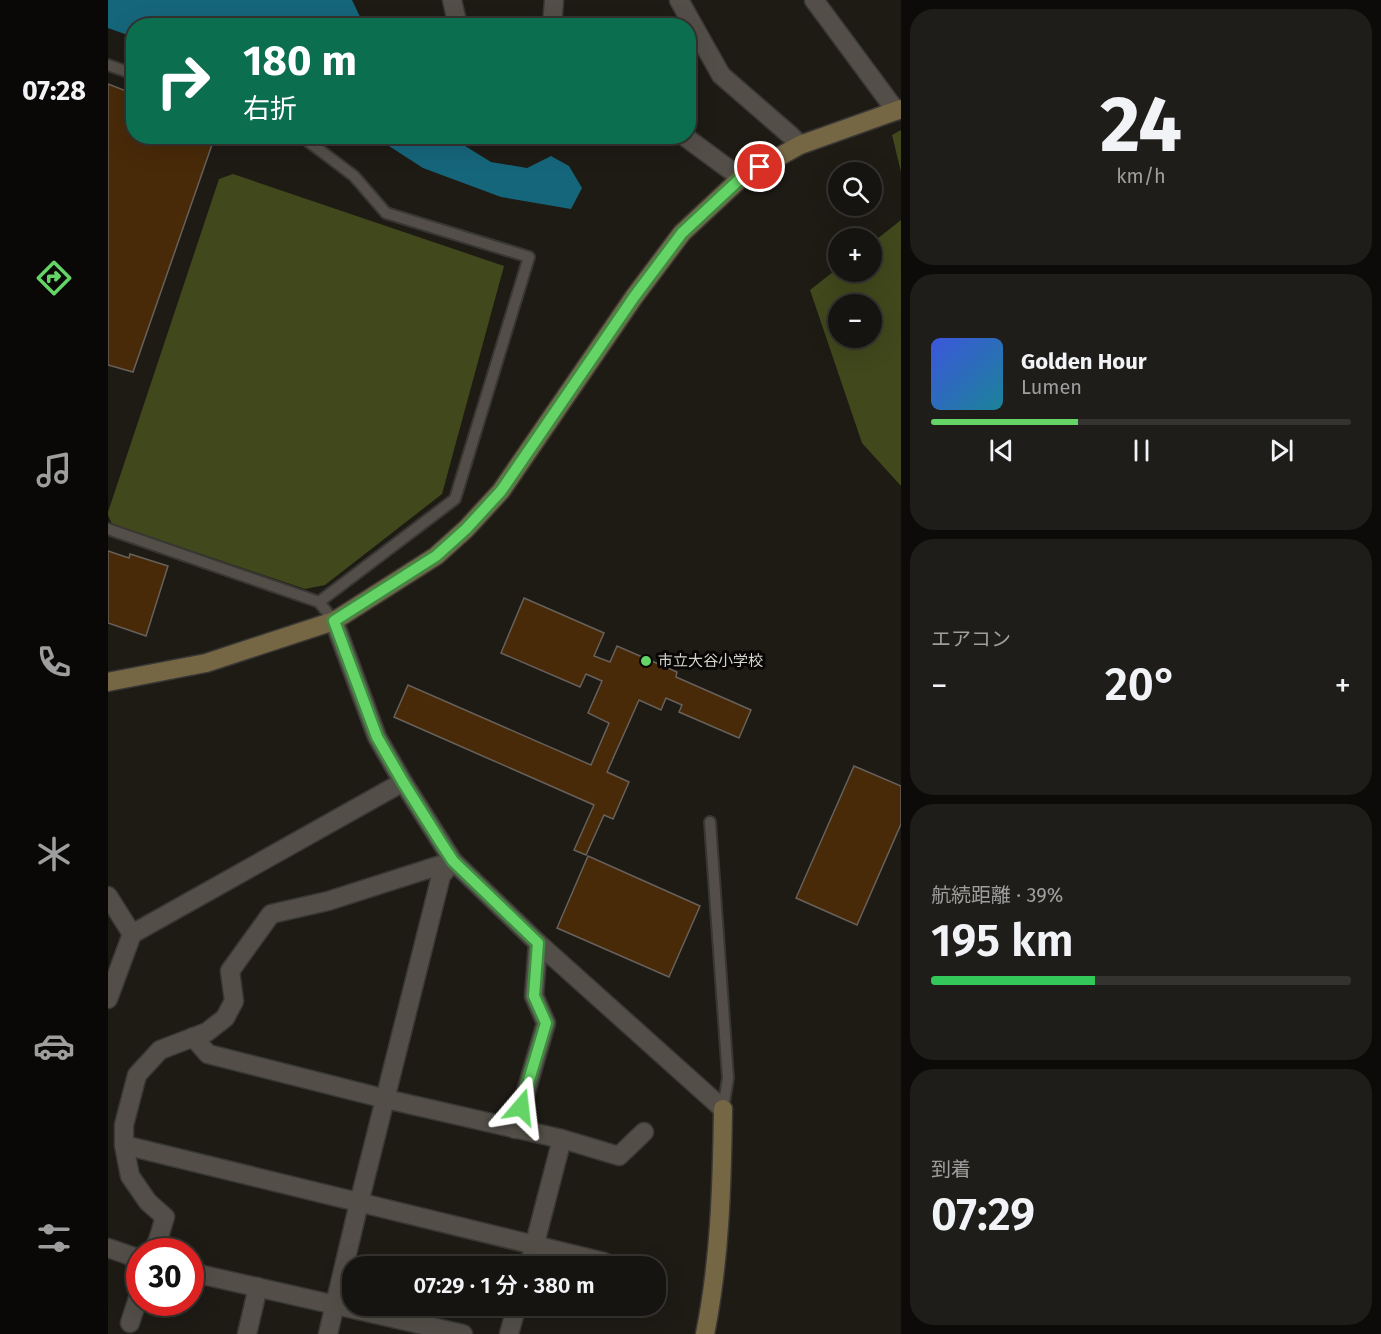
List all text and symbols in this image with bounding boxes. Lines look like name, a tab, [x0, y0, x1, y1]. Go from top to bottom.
text: 180 m	[243, 36, 357, 86]
icon: right	[144, 42, 222, 120]
text: 07:28	[22, 75, 86, 107]
text: 24	[1100, 78, 1182, 172]
text: 右折	[243, 93, 297, 125]
pin	[734, 141, 785, 192]
icon: arrive	[743, 150, 776, 183]
map controls	[828, 162, 882, 348]
button: search	[828, 162, 882, 216]
text: km/h	[1116, 164, 1166, 188]
button: +	[828, 228, 882, 282]
icon: directions	[33, 257, 75, 299]
button: −	[828, 294, 882, 348]
text: Golden Hour	[1021, 348, 1147, 375]
text: Lumen	[1021, 375, 1082, 399]
icon: previous	[985, 434, 1018, 467]
icon: pause	[1125, 434, 1158, 467]
icon: next	[1265, 434, 1298, 467]
icon: music	[33, 449, 75, 491]
text: エアコン	[931, 627, 1011, 651]
icon: phone	[33, 641, 75, 683]
place label: 市立大谷小学校	[658, 652, 763, 670]
marker: 市立大谷小学校	[639, 654, 653, 668]
text: 20°	[1105, 658, 1177, 712]
text: −	[931, 666, 948, 706]
text: +	[1335, 666, 1351, 706]
icon: climate	[33, 833, 75, 875]
text: 航続距離 · 39%	[931, 883, 1063, 907]
text: 195 km	[931, 914, 1074, 968]
icon: car	[33, 1025, 75, 1067]
position arrow	[489, 1075, 553, 1139]
text: 到着	[931, 1157, 971, 1181]
text: 07:29	[931, 1188, 1035, 1242]
icon: filters	[33, 1217, 75, 1259]
speed limit sign: 30	[126, 1238, 204, 1316]
text: 07:29 · 1 分 · 380 m	[413, 1272, 595, 1299]

